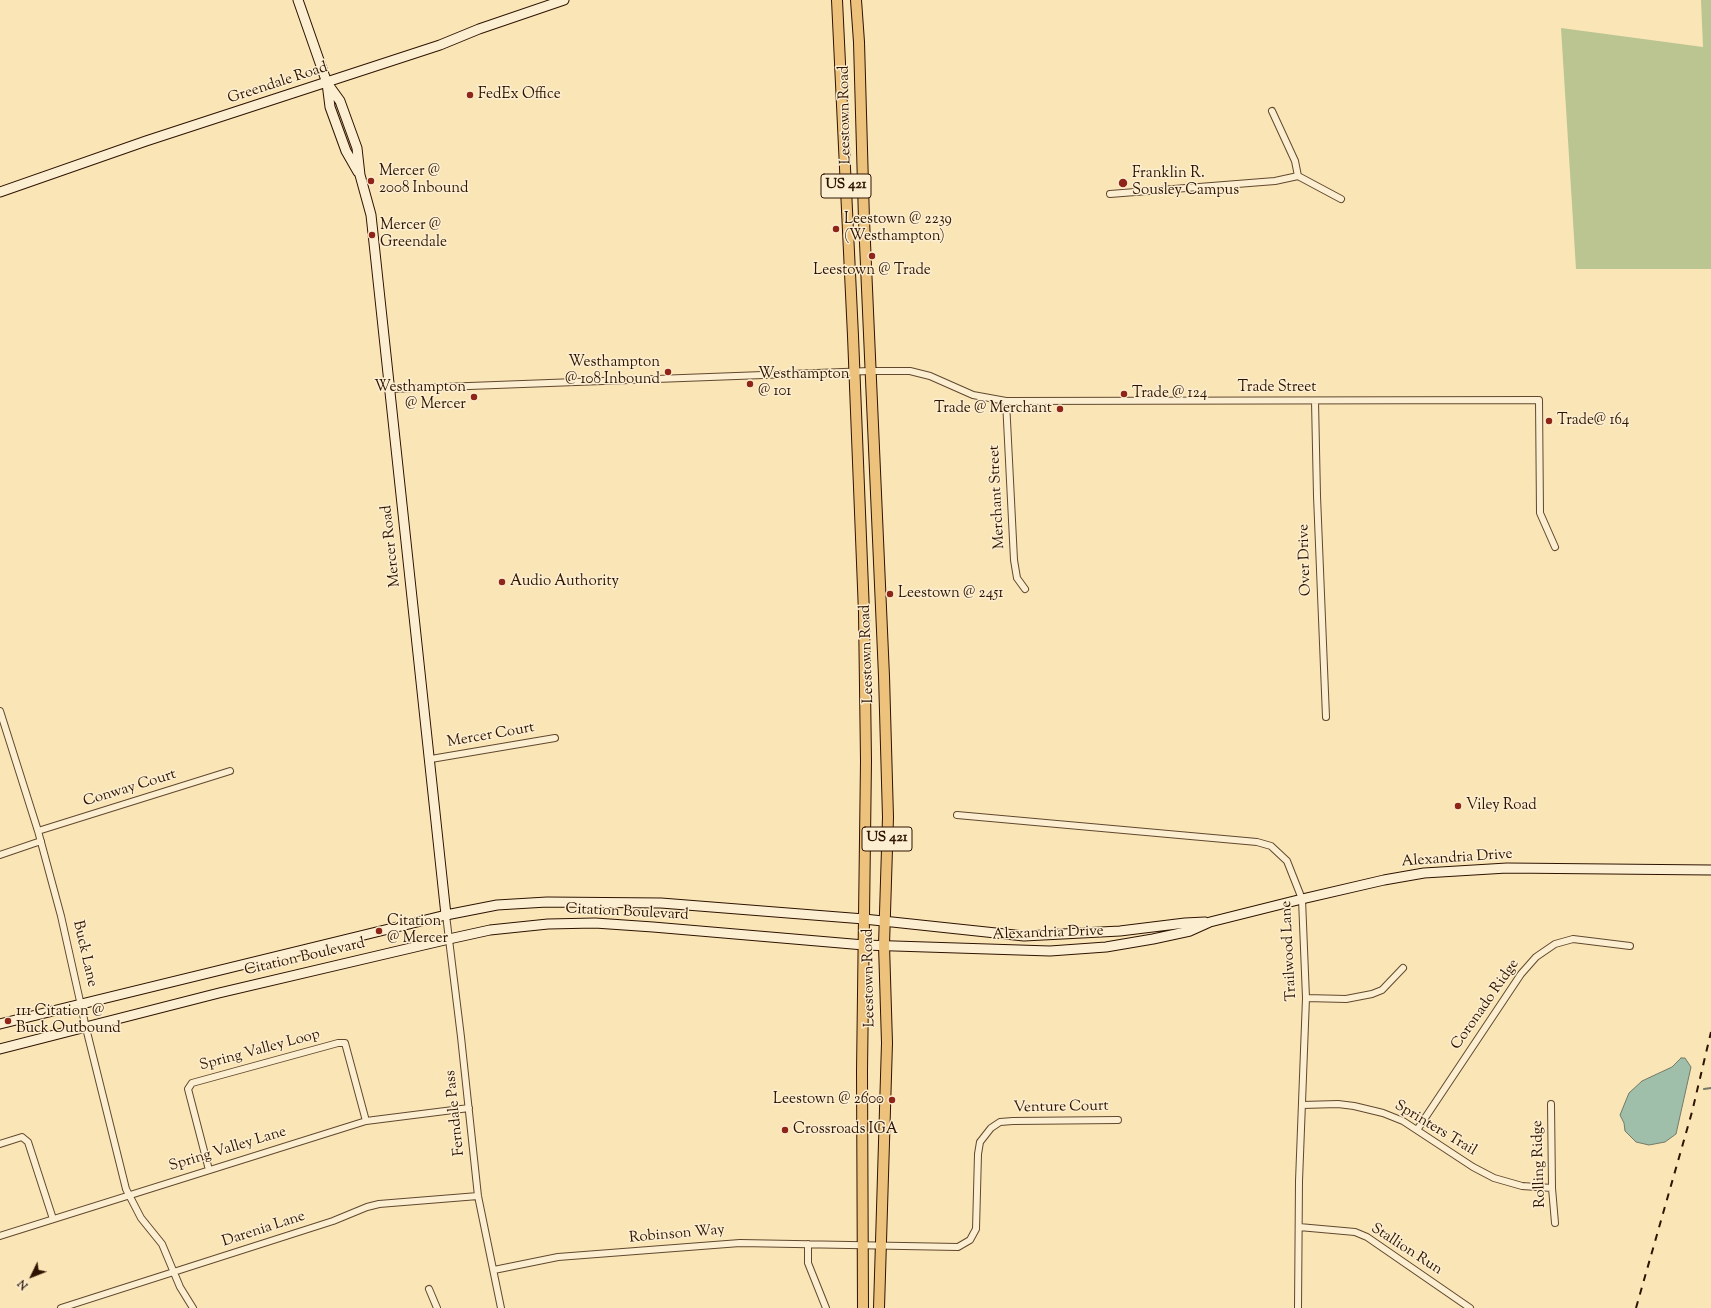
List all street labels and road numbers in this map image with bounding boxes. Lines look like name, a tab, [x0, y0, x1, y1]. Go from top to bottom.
street label: Greendale Road	[226, 59, 330, 109]
street label: Leestown Road	[836, 65, 856, 165]
road number: US 421	[821, 174, 871, 198]
street label: Trade Street	[1238, 379, 1316, 397]
street label: Merchant Street	[986, 444, 1010, 550]
street label: Mercer Road	[379, 504, 405, 588]
street label: Over Drive	[1296, 524, 1316, 596]
street label: Leestown Road	[857, 604, 879, 704]
street label: Mercer Court	[446, 719, 536, 753]
street label: Conway Court	[81, 766, 179, 812]
road number: US 421	[862, 827, 912, 851]
street label: Alexandria Drive	[1401, 846, 1513, 872]
street label: Trailwood Lane	[1278, 900, 1302, 1002]
street label: Citation Boulevard	[565, 901, 689, 925]
street label: Buck Lane	[68, 919, 100, 989]
street label: Alexandria Drive	[992, 923, 1104, 945]
street label: Leestown Road	[860, 928, 880, 1028]
street label: Citation Boulevard	[243, 935, 367, 981]
street label: Coronado Ridge	[1448, 956, 1524, 1054]
street label: Spring Valley Loop	[198, 1026, 322, 1076]
street label: Ferndale Pass	[443, 1069, 469, 1157]
street label: Sprinters Trail	[1391, 1097, 1479, 1161]
street label: Venture Court	[1013, 1098, 1109, 1118]
street label: Rolling Ridge	[1529, 1120, 1551, 1208]
street label: Spring Valley Lane	[167, 1124, 289, 1176]
street label: Darenia Lane	[220, 1208, 308, 1252]
street label: Stallion Run	[1367, 1220, 1445, 1280]
street label: Robinson Way	[628, 1222, 726, 1248]

